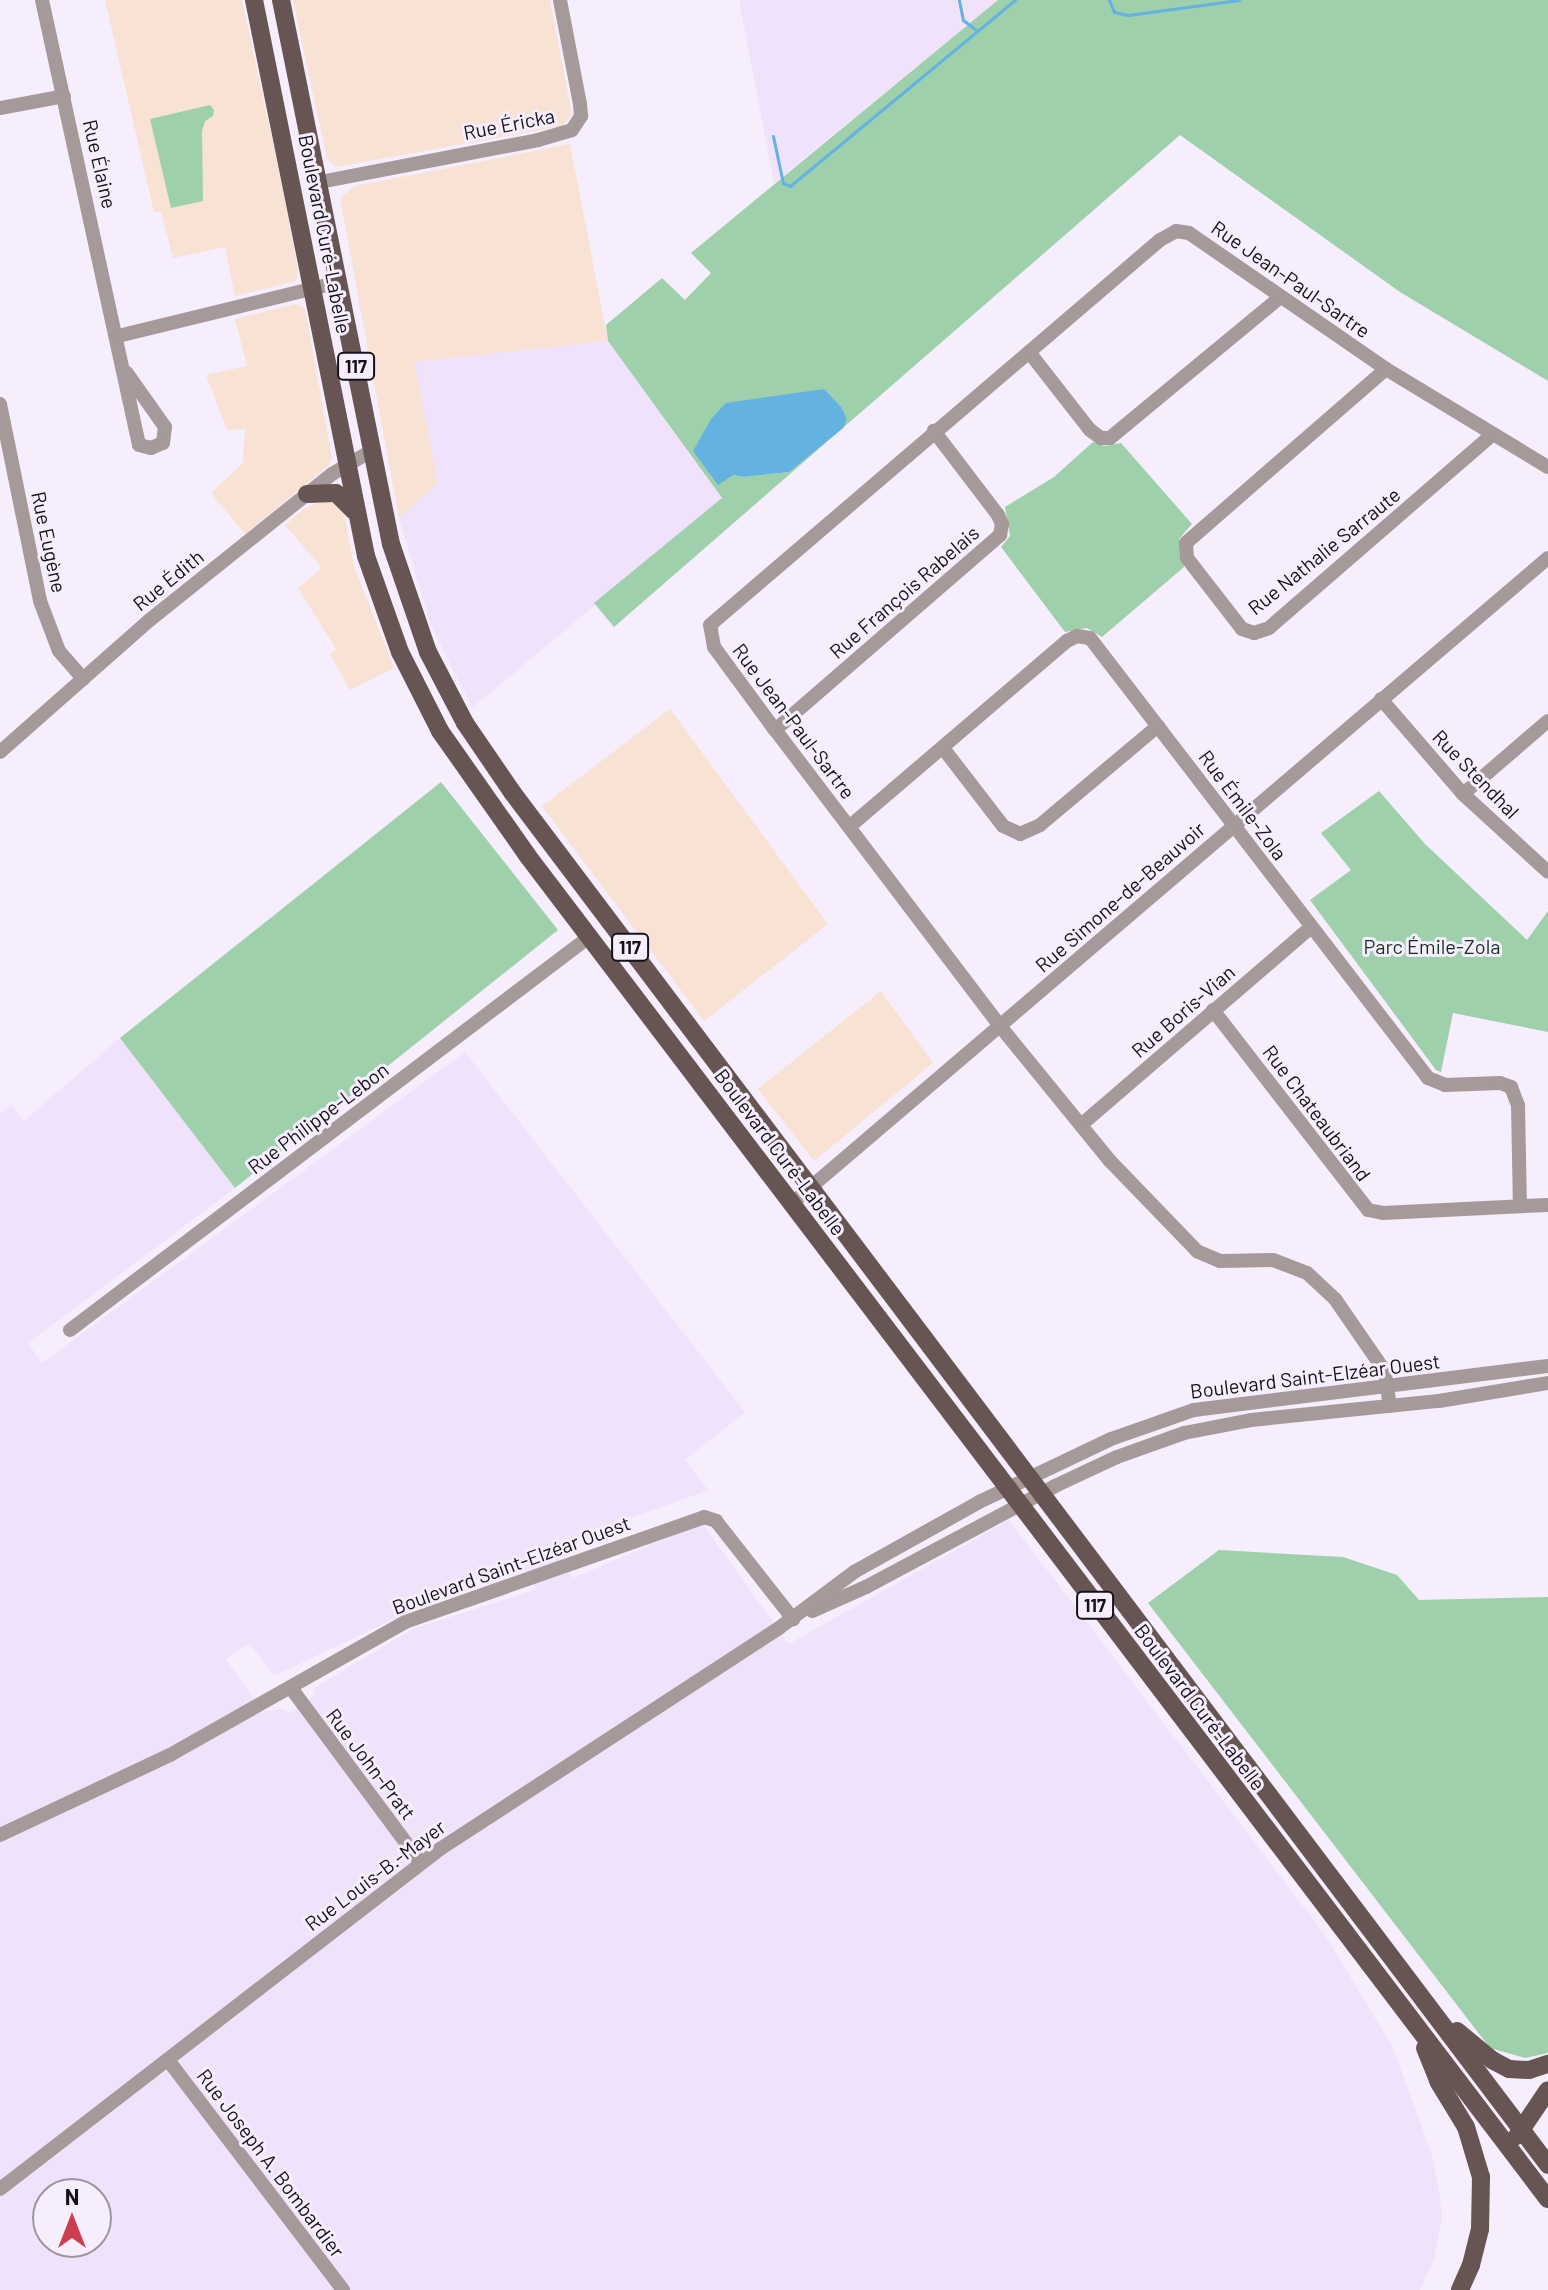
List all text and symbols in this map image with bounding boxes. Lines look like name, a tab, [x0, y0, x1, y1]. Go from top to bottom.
street label: Rue Éricka	[461, 103, 557, 145]
street label: Rue Élaine	[78, 117, 122, 211]
street label: Boulevard Curé-Labelle	[294, 132, 356, 336]
street label: Rue Jean-Paul-Sartre	[1207, 215, 1375, 343]
road number: 117	[336, 352, 376, 380]
street label: Rue Nathalie Sarraute	[1243, 482, 1405, 620]
street label: Rue Eugène	[27, 489, 71, 595]
street label: Rue François Rabelais	[824, 521, 984, 663]
street label: Rue Édith	[128, 544, 208, 616]
street label: Rue Jean-Paul-Sartre	[728, 639, 860, 803]
street label: Rue Stendhal	[1428, 725, 1524, 823]
street label: Rue Émile-Zola	[1194, 745, 1292, 865]
street label: Rue Simone-de-Beauvoir	[1030, 817, 1210, 977]
road number: 117	[610, 933, 650, 961]
park label: Parc Émile-Zola	[1363, 934, 1501, 958]
street label: Rue Boris-Vian	[1127, 960, 1239, 1062]
street label: Rue Chateaubriand	[1258, 1040, 1376, 1186]
street label: Rue Philippe-Lebon	[243, 1057, 393, 1179]
street label: Boulevard Curé-Labelle	[710, 1064, 850, 1240]
street label: Boulevard Saint-Elzéar Ouest	[1189, 1349, 1441, 1403]
street label: Boulevard Saint-Elzéar Ouest	[389, 1511, 633, 1619]
road number: 117	[1075, 1591, 1115, 1619]
street label: Boulevard Curé-Labelle	[1130, 1619, 1270, 1795]
street label: Rue John-Pratt	[321, 1704, 421, 1824]
street label: Rue Louis-B.-Mayer	[300, 1814, 450, 1936]
street label: Rue Joseph A. Bombardier	[192, 2064, 350, 2262]
north arrow	[32, 2178, 112, 2258]
text: N	[65, 2183, 79, 2209]

